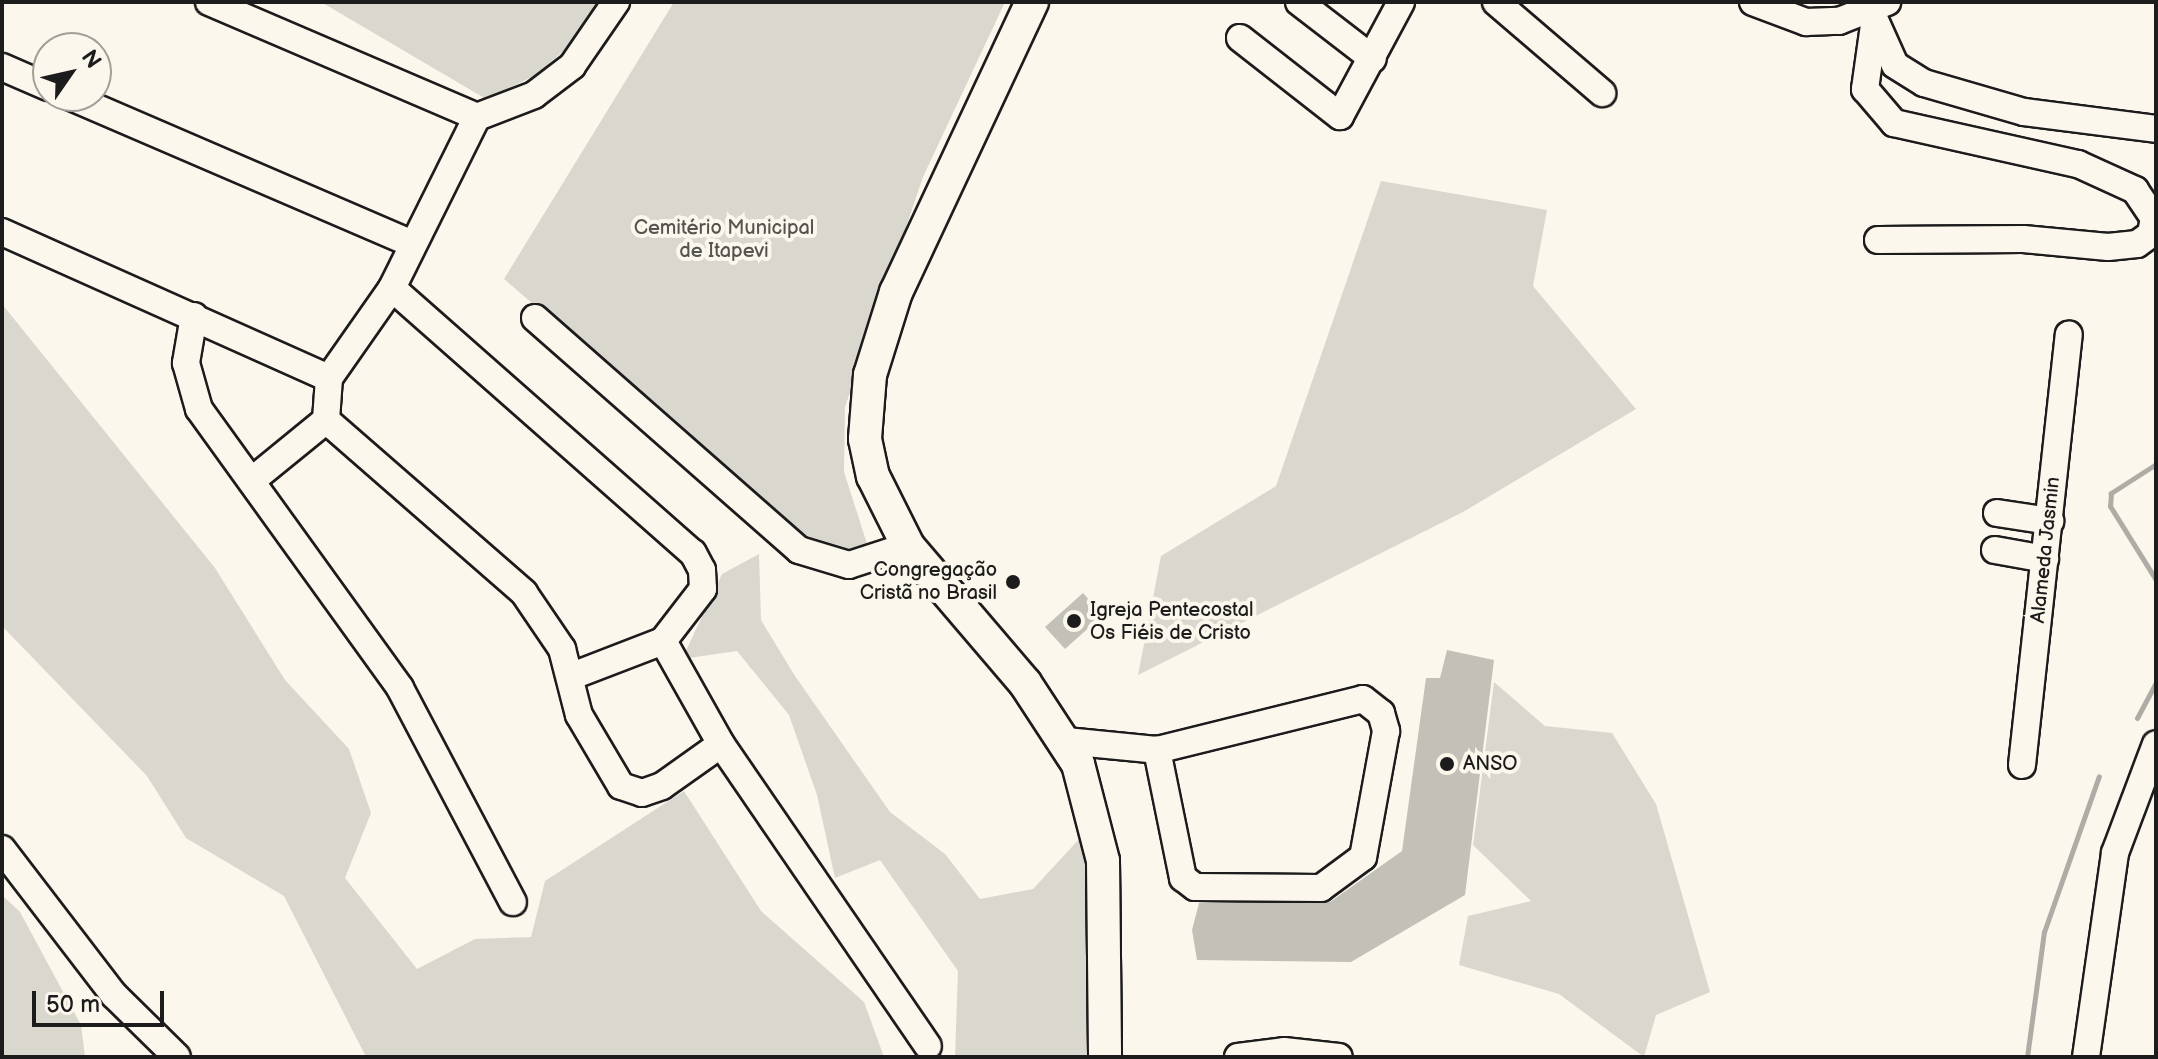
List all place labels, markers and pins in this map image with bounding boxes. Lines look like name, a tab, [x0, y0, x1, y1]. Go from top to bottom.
place label: Congregação Cristã no Brasil	[860, 558, 997, 605]
marker: Congregação Cristã no Brasil	[1004, 573, 1022, 591]
place label: Igreja Pentecostal Os Fiéis de Cristo	[1090, 598, 1253, 645]
marker: Igreja Pentecostal Os Fiéis de Cristo	[1065, 612, 1083, 630]
place label: ANSO	[1463, 752, 1518, 776]
marker: ANSO	[1438, 755, 1456, 773]

